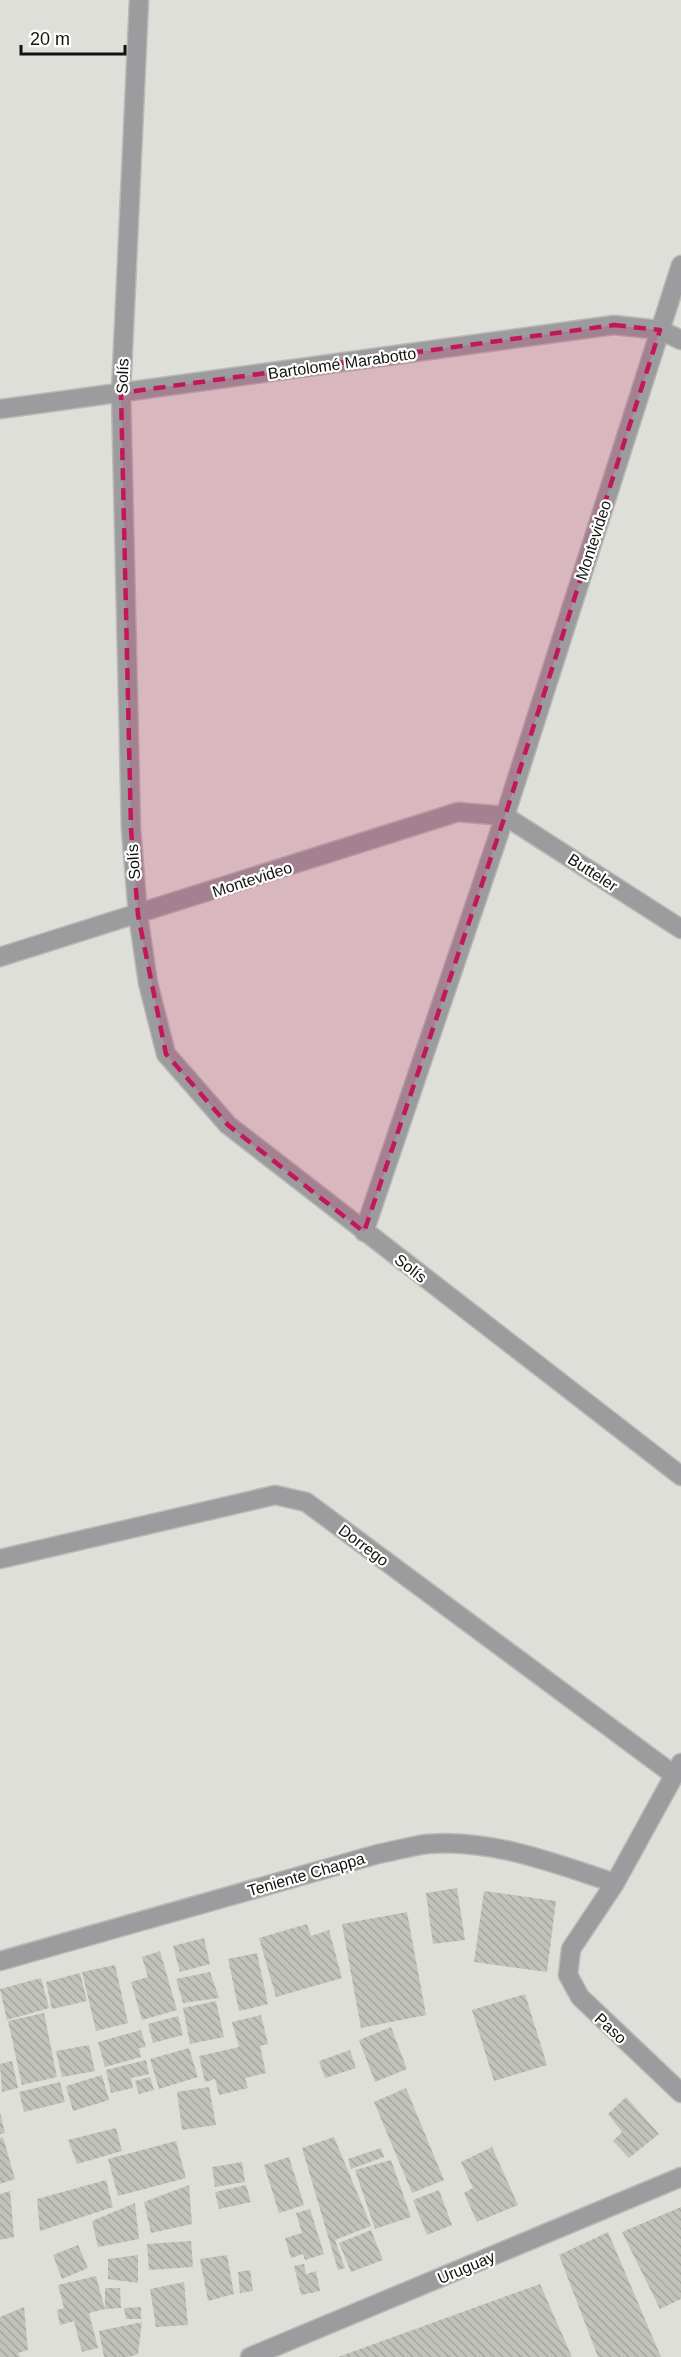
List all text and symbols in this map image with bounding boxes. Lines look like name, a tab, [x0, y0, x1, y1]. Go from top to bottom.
scale bar	[21, 18, 124, 56]
text: 20 m	[30, 29, 70, 49]
street label: Bartolomé Marabotto	[267, 345, 417, 382]
street label: Solís	[113, 358, 132, 394]
street label: Montevideo	[573, 498, 614, 582]
street label: Solís	[124, 844, 143, 880]
street label: Butteler	[565, 850, 621, 895]
street label: Montevideo	[210, 859, 294, 900]
street label: Solís	[391, 1251, 430, 1286]
street label: Dorrego	[335, 1521, 392, 1570]
street label: Teniente Chappa	[246, 1850, 367, 1899]
street label: Paso	[592, 2010, 630, 2047]
street label: Uruguay	[435, 2248, 497, 2287]

